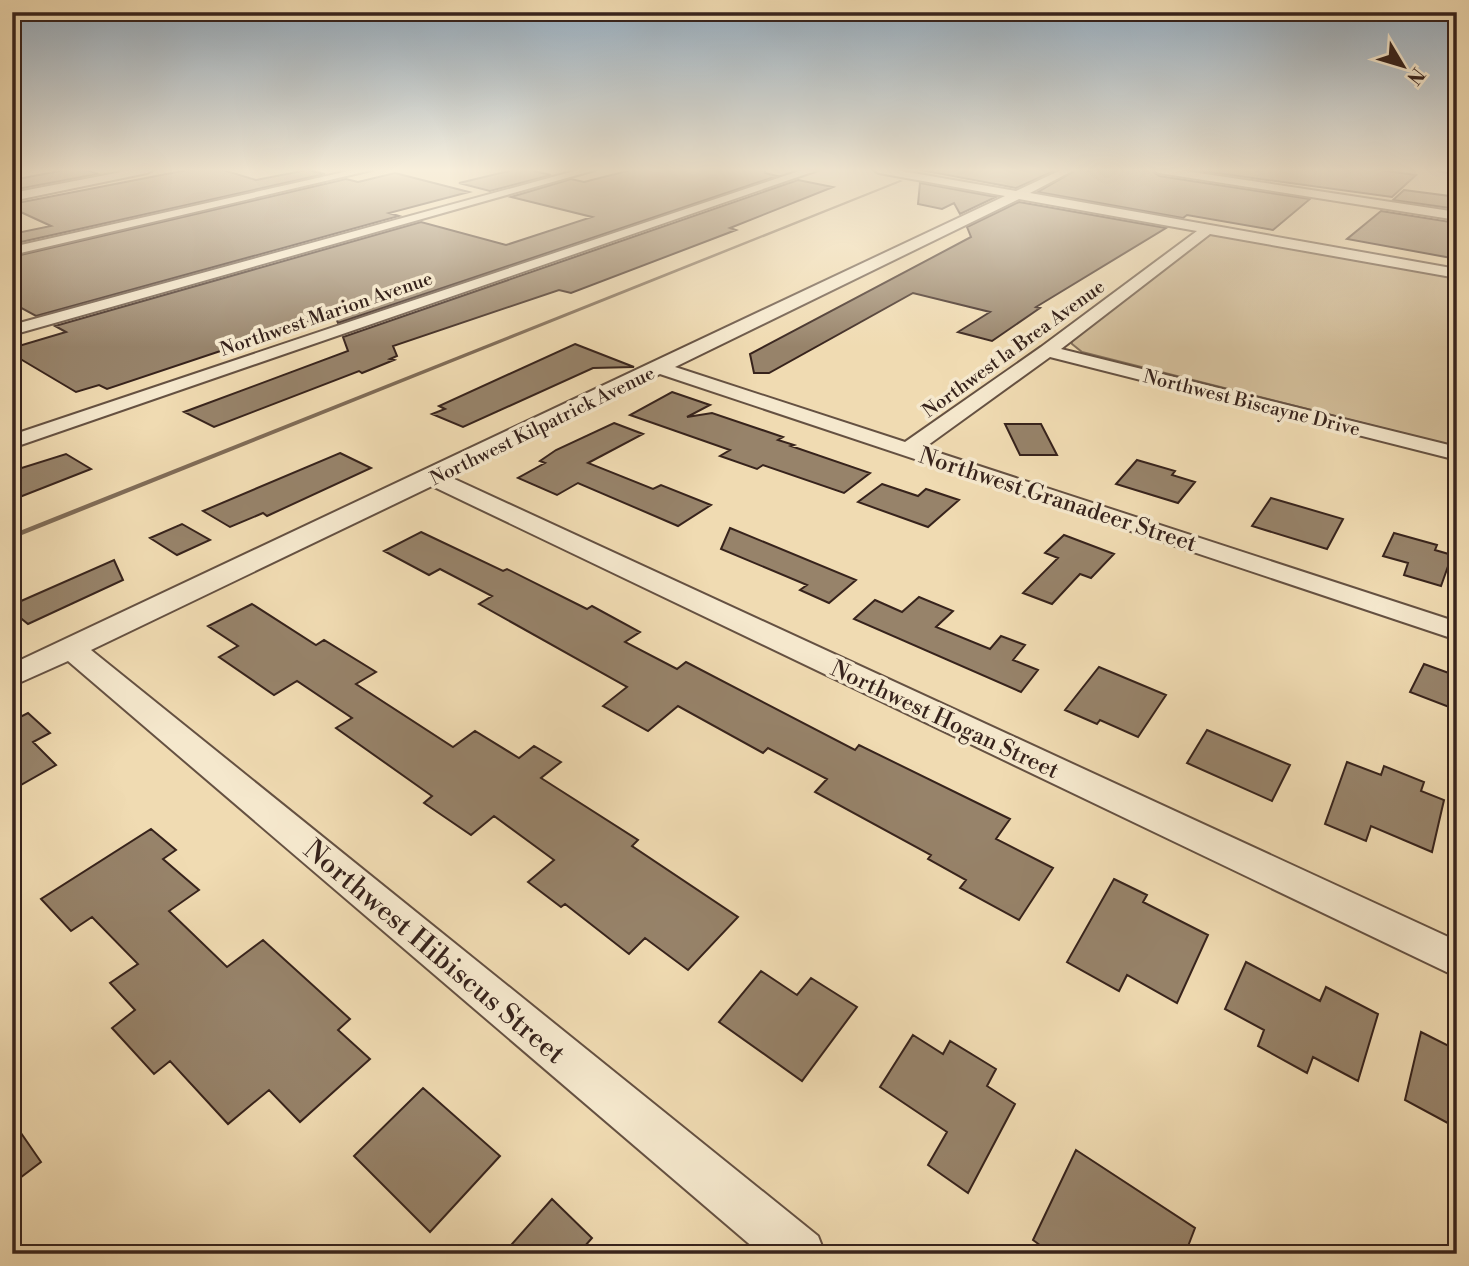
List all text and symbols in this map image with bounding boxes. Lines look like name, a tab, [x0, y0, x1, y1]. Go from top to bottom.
north arrow	[1368, 32, 1438, 102]
text: N	[1402, 63, 1430, 89]
street label: Northwest Marion Avenue	[217, 266, 436, 362]
street label: Northwest la Brea Avenue	[918, 275, 1109, 423]
street label: Northwest Kilpatrick Avenue	[426, 361, 659, 491]
street label: Northwest Biscayne Drive	[1141, 364, 1363, 442]
street label: Northwest Granadeer Street	[915, 442, 1200, 558]
street label: Northwest Hogan Street	[826, 655, 1063, 785]
street label: Northwest Hibiscus Street	[296, 832, 572, 1072]

